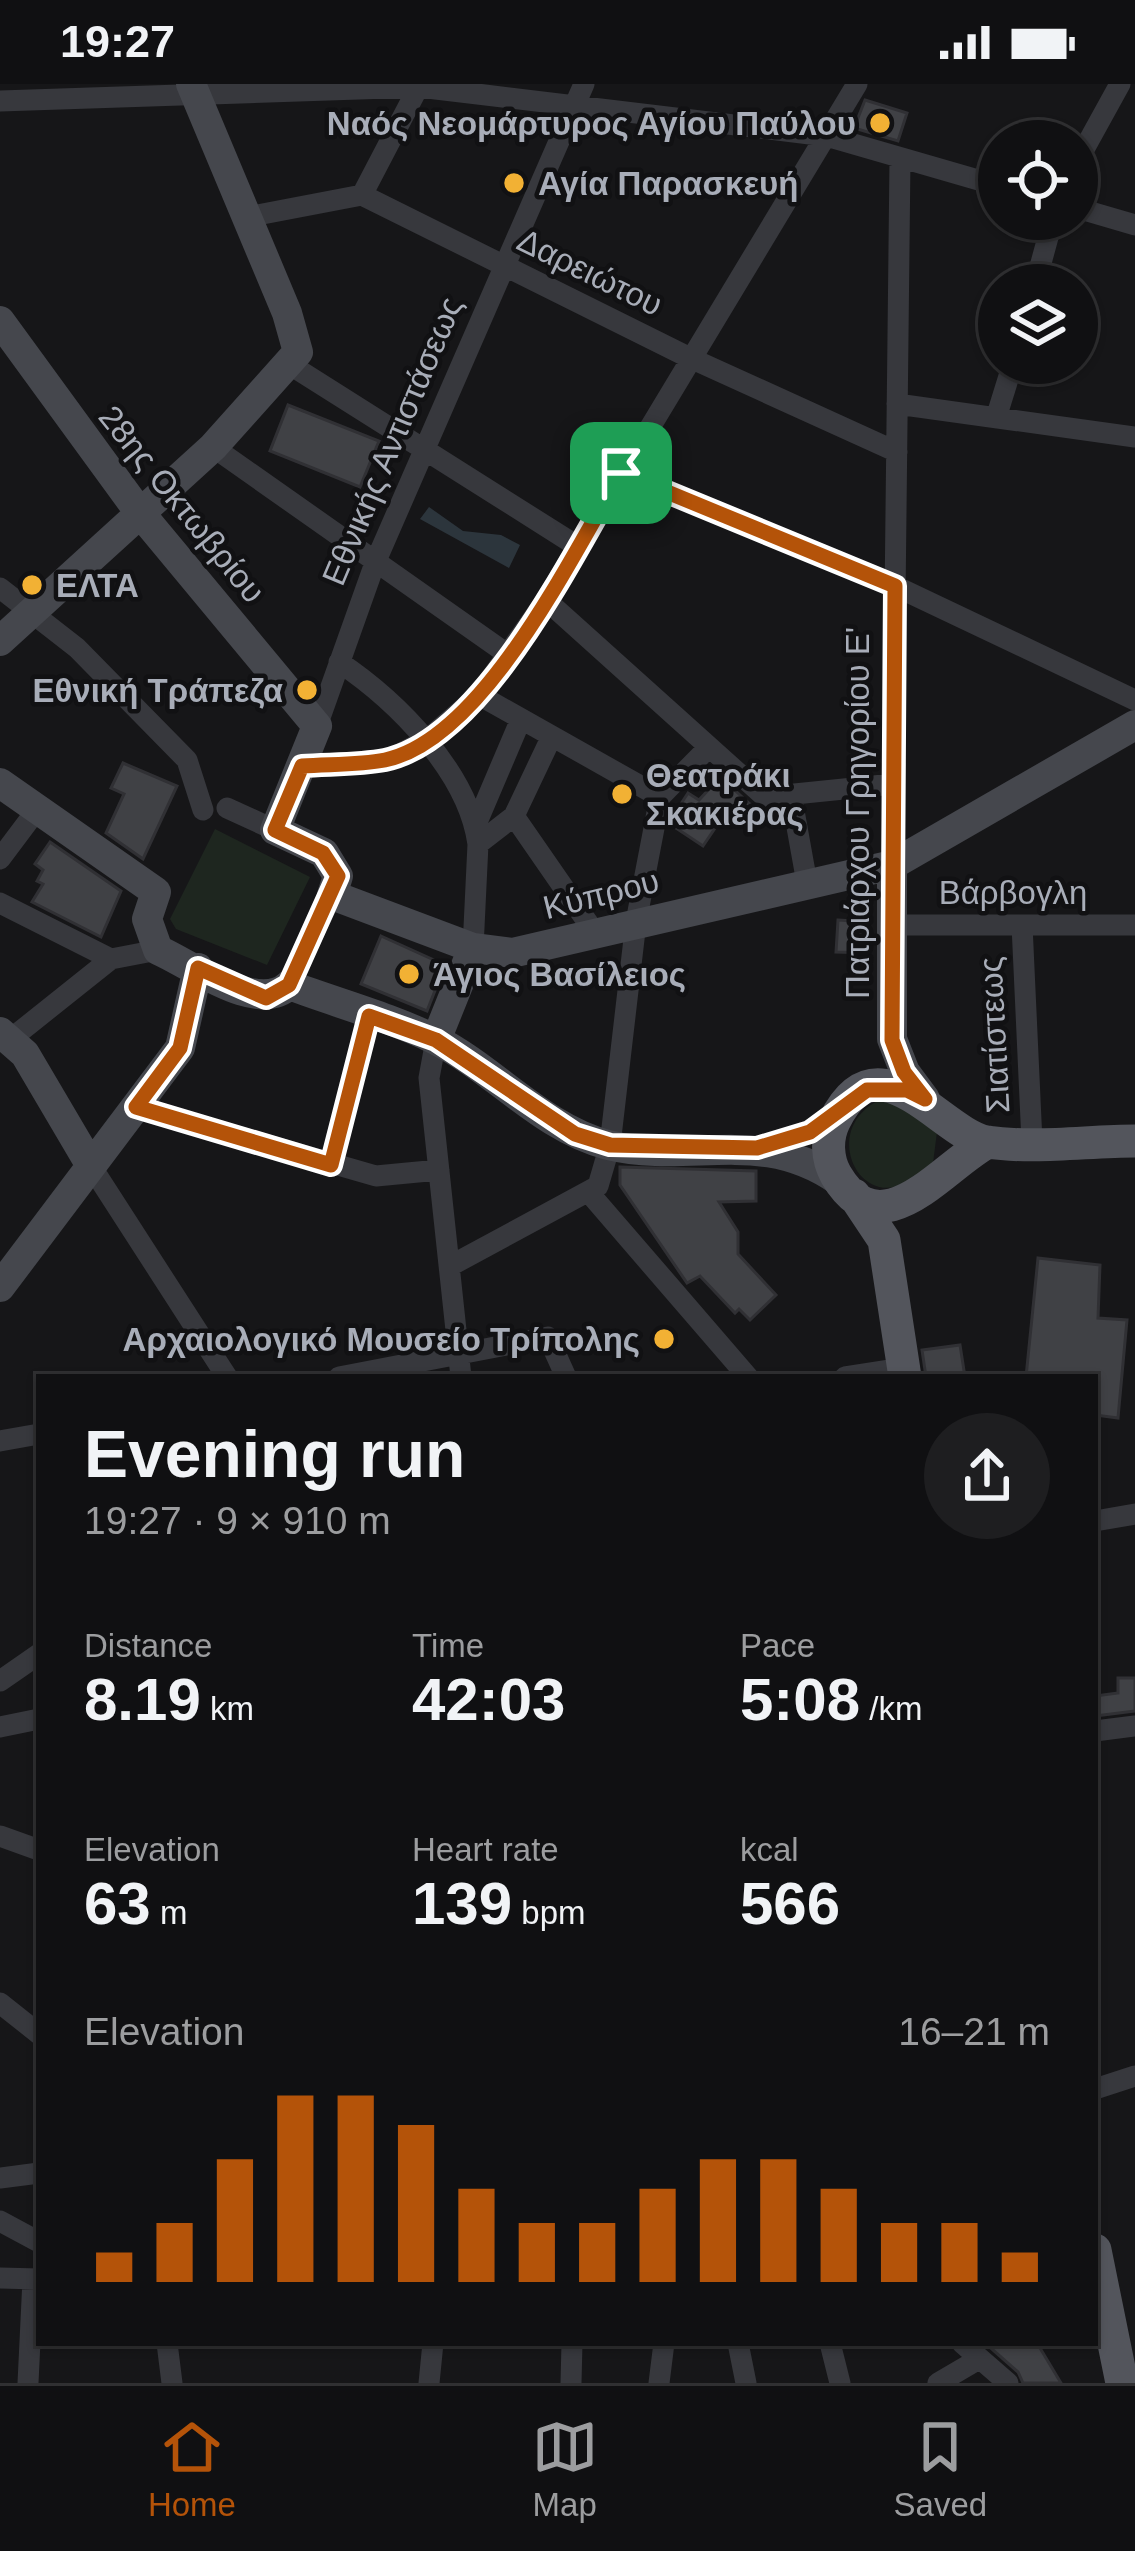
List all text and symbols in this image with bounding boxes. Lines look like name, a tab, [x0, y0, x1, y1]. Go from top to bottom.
text: 19:27	[60, 16, 175, 67]
place label: Ναός Νεομάρτυρος Αγίου Παύλου	[327, 105, 856, 142]
marker: Ναός Νεομάρτυρος Αγίου Παύλου	[867, 110, 893, 136]
map controls	[978, 120, 1098, 384]
button: locate	[978, 120, 1098, 240]
place label: Αγία Παρασκευή	[538, 165, 798, 202]
marker: Αγία Παρασκευή	[501, 170, 527, 196]
street label: Δαρειώτου	[512, 221, 668, 323]
button: layers	[978, 264, 1098, 384]
street label: Εθνικής Αντιστάσεως	[315, 291, 469, 591]
street label: 28ης Οκτωβρίου	[91, 398, 273, 610]
pin	[570, 422, 672, 524]
icon: arrive	[588, 440, 654, 506]
place label: ΕΛΤΑ	[56, 567, 139, 604]
marker: ΕΛΤΑ	[19, 572, 45, 598]
street label: Πατριάρχου Γρηγορίου Ε'	[839, 627, 876, 999]
place label: Εθνική Τράπεζα	[32, 672, 283, 709]
marker: Εθνική Τράπεζα	[294, 677, 320, 703]
place label: Θεατράκι Σκακιέρας	[646, 757, 804, 832]
marker: Θεατράκι Σκακιέρας	[609, 781, 635, 807]
street label: Κύπρου	[539, 862, 663, 926]
street label: Βάρβογλη	[939, 874, 1087, 911]
place label: Άγιος Βασίλειος	[433, 956, 686, 993]
street label: Σιατίστεως	[971, 956, 1017, 1114]
marker: Άγιος Βασίλειος	[396, 961, 422, 987]
place label: Αρχαιολογικό Μουσείο Τρίπολης	[123, 1321, 640, 1358]
marker: Αρχαιολογικό Μουσείο Τρίπολης	[651, 1326, 677, 1352]
button: share	[924, 1413, 1050, 1539]
text: Evening run	[84, 1417, 465, 1491]
text: 19:27 · 9 × 910 m	[84, 1499, 391, 1542]
text: Distance	[84, 1627, 212, 1664]
text: Time	[412, 1627, 484, 1664]
text: Pace	[740, 1627, 815, 1664]
text: 8.19	[84, 1666, 201, 1733]
text: 42:03	[412, 1666, 565, 1733]
text: 5:08	[740, 1666, 860, 1733]
text: km	[201, 1690, 254, 1727]
text: /km	[860, 1690, 922, 1727]
text: Elevation	[84, 1831, 220, 1868]
text: Heart rate	[412, 1831, 559, 1868]
text: kcal	[740, 1831, 799, 1868]
text: 63	[84, 1870, 151, 1937]
text: 139	[412, 1870, 512, 1937]
text: 566	[740, 1870, 840, 1937]
text: m	[151, 1894, 187, 1931]
text: bpm	[512, 1894, 585, 1931]
text: Elevation	[84, 2010, 244, 2053]
text: 16–21 m	[898, 2010, 1050, 2053]
tab: Home	[148, 2414, 236, 2524]
tab: Map	[532, 2414, 598, 2524]
tab: Saved	[894, 2414, 987, 2524]

